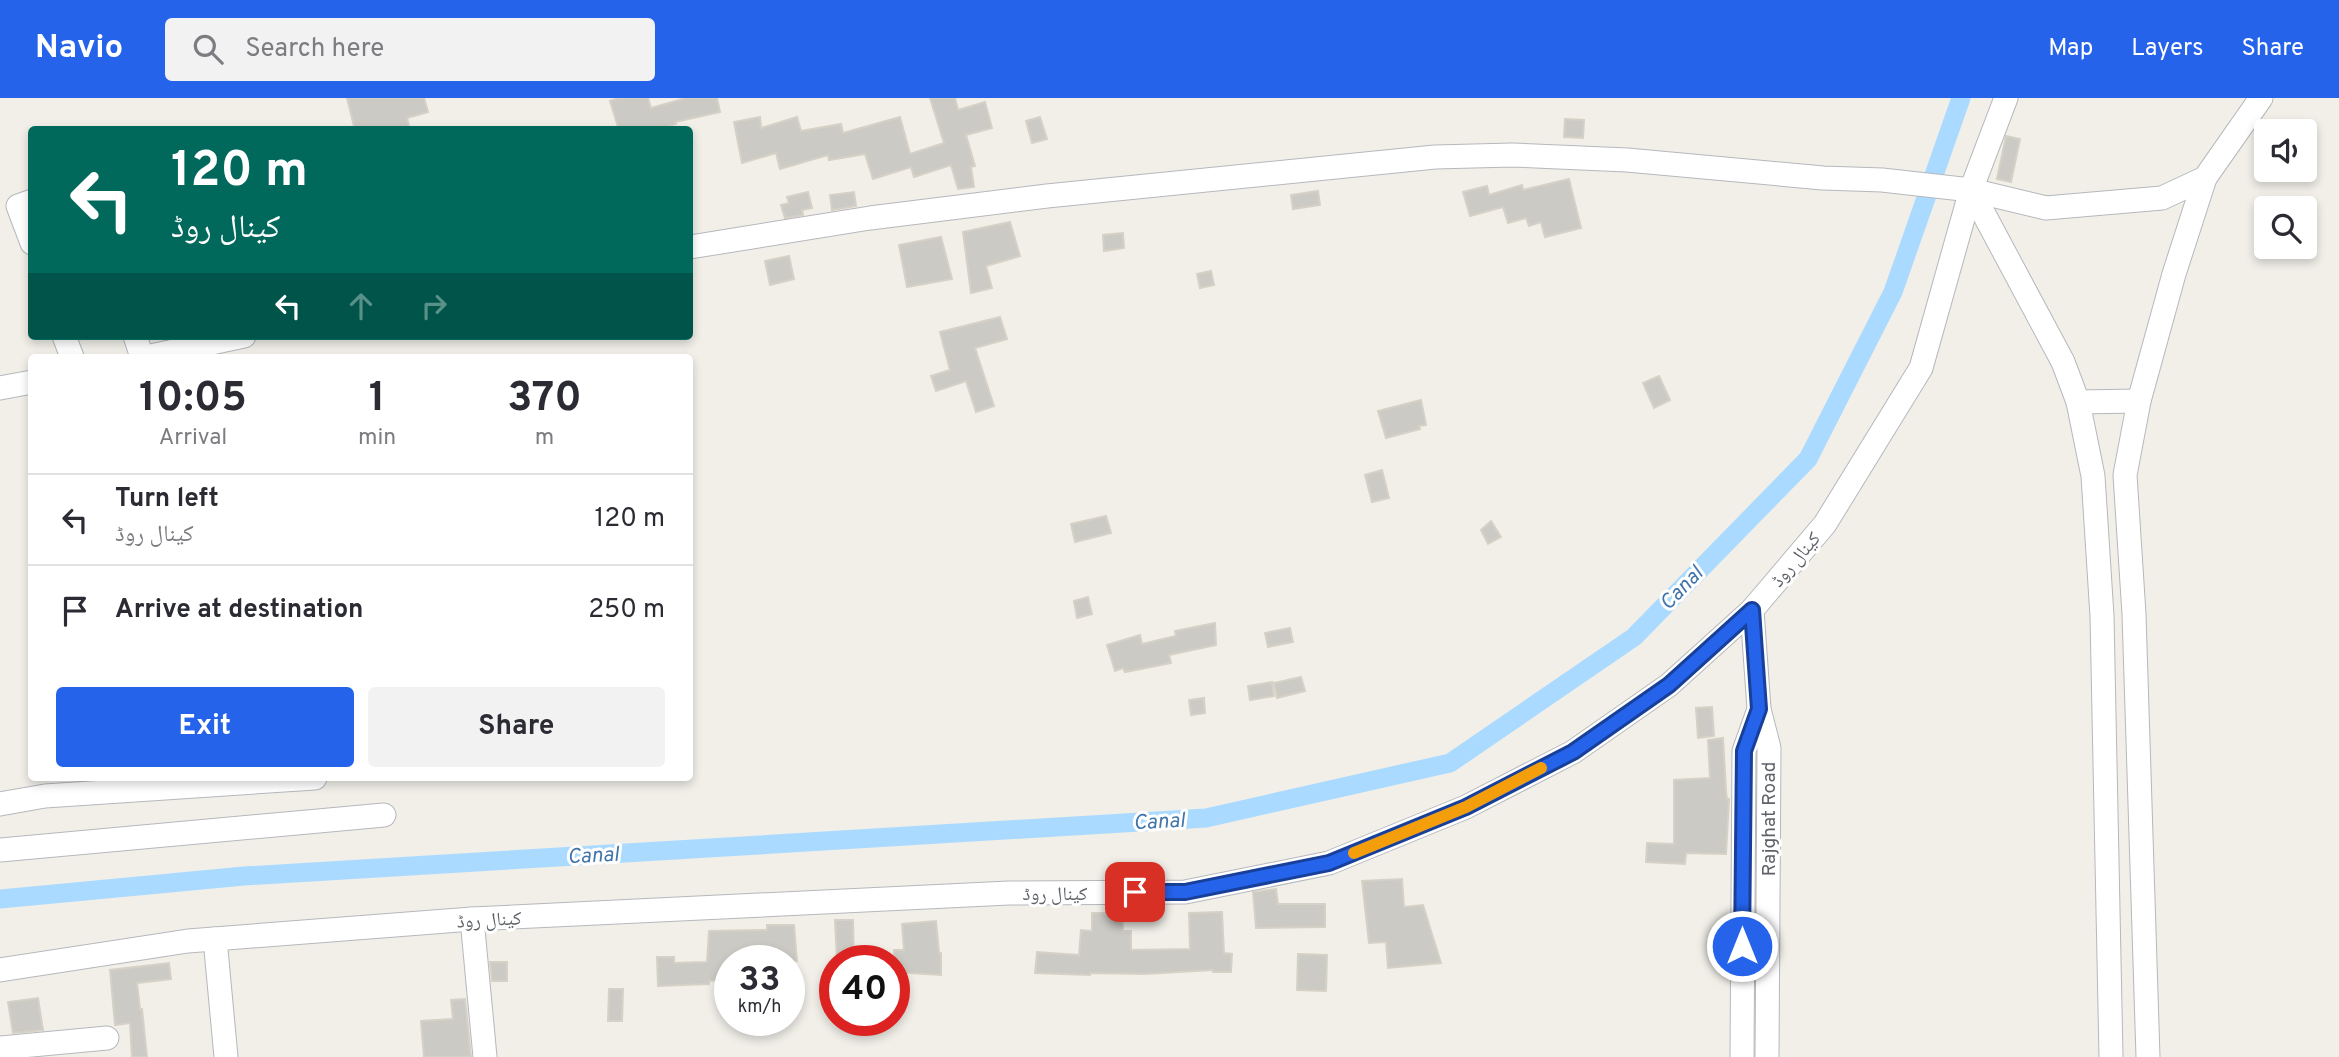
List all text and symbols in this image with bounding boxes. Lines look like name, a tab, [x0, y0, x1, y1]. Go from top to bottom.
search box	[165, 18, 655, 81]
text: Navio	[35, 28, 123, 70]
icon: search	[189, 30, 227, 68]
text: Search here	[245, 33, 384, 66]
text: Map	[2048, 34, 2093, 64]
text: Layers	[2131, 34, 2203, 64]
text: Share	[2241, 34, 2304, 64]
map controls	[2254, 119, 2317, 259]
button: sound	[2254, 119, 2317, 182]
text: 120 m	[171, 142, 308, 204]
icon: left	[56, 154, 147, 245]
button: search	[2254, 196, 2317, 259]
text: کینال روڈ	[171, 209, 280, 249]
icon: left	[269, 287, 307, 325]
icon: ahead	[342, 287, 380, 325]
icon: right	[415, 287, 453, 325]
text: 10:05	[139, 373, 247, 426]
text: 1	[369, 373, 385, 426]
text: 370	[507, 373, 582, 426]
text: Arrival	[159, 424, 227, 453]
text: min	[358, 424, 396, 453]
text: m	[535, 424, 554, 453]
text: Turn left	[115, 483, 219, 516]
icon: left	[56, 501, 94, 539]
text: 120 m	[595, 503, 665, 536]
text: کینال روڈ	[115, 521, 194, 550]
street label: کینال روڈ	[1766, 528, 1827, 593]
water label: Canal	[1654, 560, 1711, 617]
icon: arrive	[56, 592, 94, 630]
text: Arrive at destination	[115, 594, 363, 627]
text: 250 m	[588, 594, 665, 627]
button: Exit	[56, 687, 354, 767]
button: Share	[368, 687, 665, 767]
street label: Rajghat Road	[1758, 762, 1782, 876]
water label: Canal	[1133, 808, 1187, 837]
water label: Canal	[567, 842, 621, 871]
pin	[1105, 862, 1165, 922]
icon: arrive	[1116, 873, 1154, 911]
street label: کینال روڈ	[1023, 883, 1088, 907]
street label: کینال روڈ	[456, 907, 522, 935]
position arrow	[1705, 909, 1779, 983]
speed limit sign: 40	[819, 945, 910, 1036]
text: 33	[739, 959, 780, 1003]
text: km/h	[738, 996, 781, 1019]

